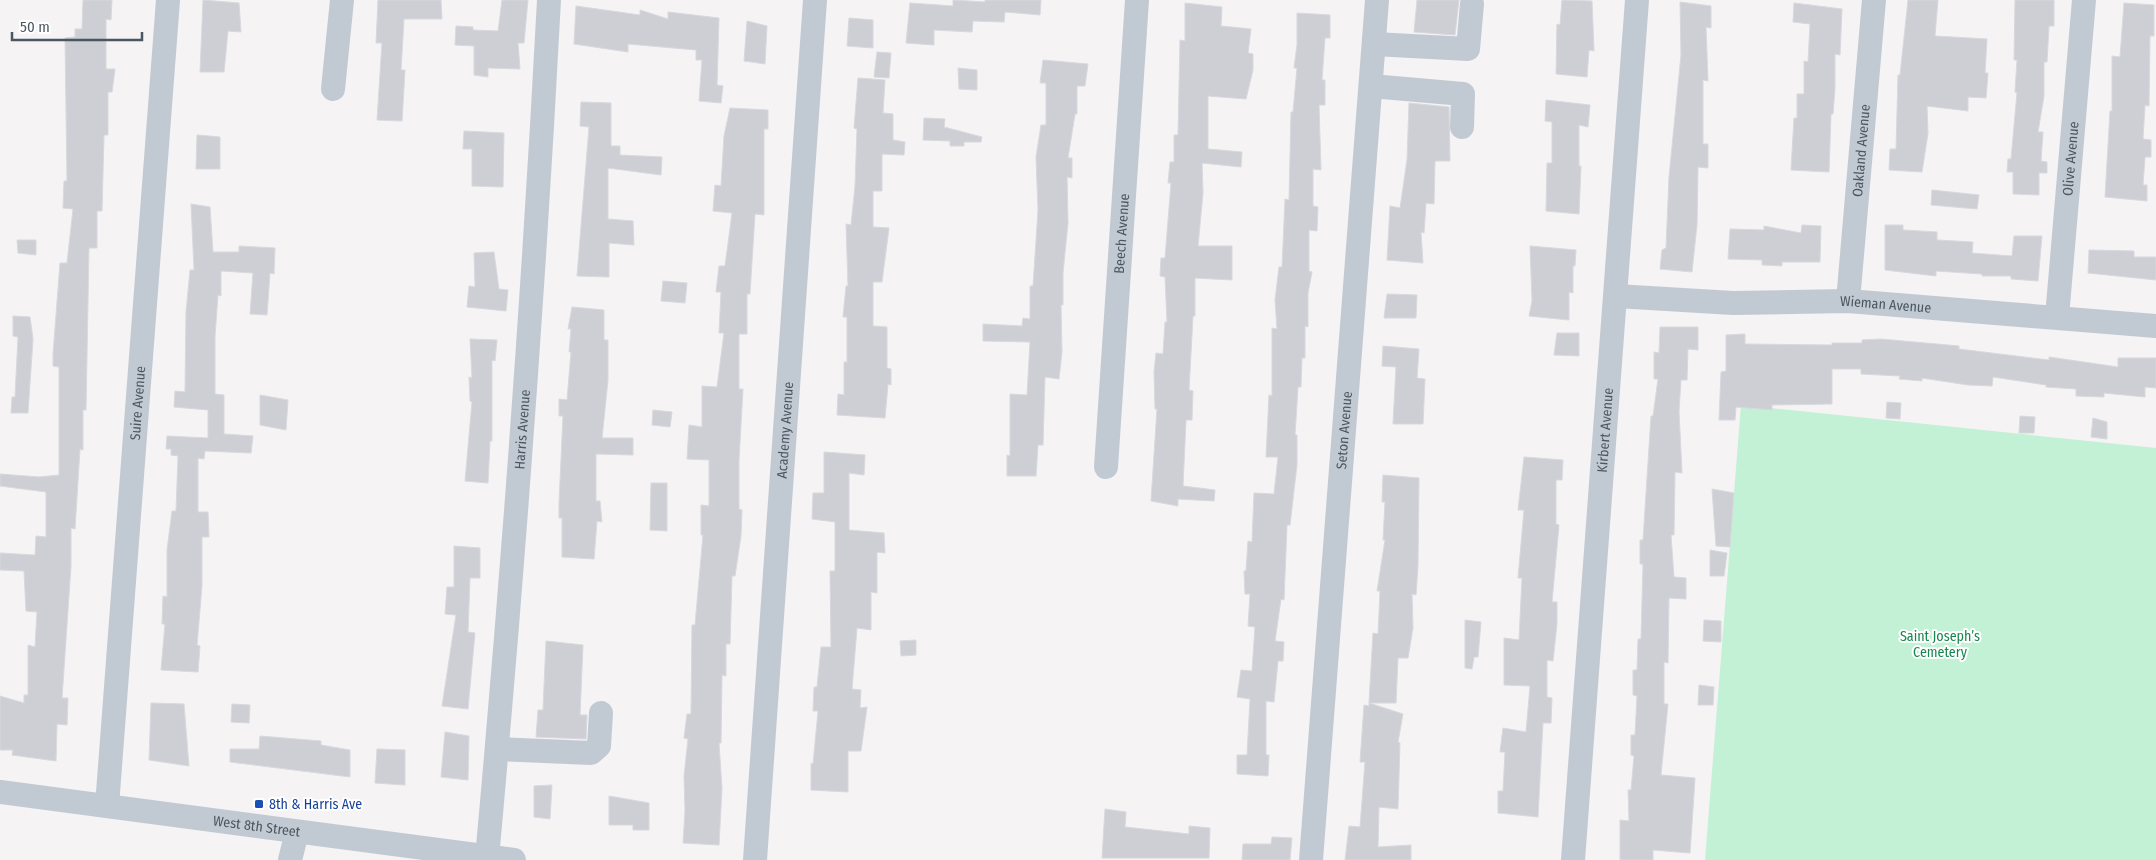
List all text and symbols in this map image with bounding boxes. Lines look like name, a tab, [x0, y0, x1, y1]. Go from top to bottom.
scale bar	[12, 10, 142, 42]
text: 50 m	[20, 18, 50, 36]
street label: Oakland Avenue	[1849, 104, 1874, 198]
street label: Olive Avenue	[2059, 121, 2083, 196]
street label: Beech Avenue	[1111, 193, 1133, 274]
street label: Wieman Avenue	[1840, 293, 1932, 317]
street label: Suire Avenue	[127, 365, 149, 441]
street label: Academy Avenue	[774, 381, 797, 479]
street label: Kirbert Avenue	[1594, 387, 1617, 473]
street label: Harris Avenue	[511, 389, 534, 470]
street label: Seton Avenue	[1333, 390, 1356, 470]
park label: Saint Joseph’s Cemetery	[1900, 628, 1980, 661]
place label: 8th & Harris Ave	[269, 796, 362, 813]
marker: 8th & Harris Ave	[253, 798, 265, 810]
street label: West 8th Street	[212, 812, 302, 841]

